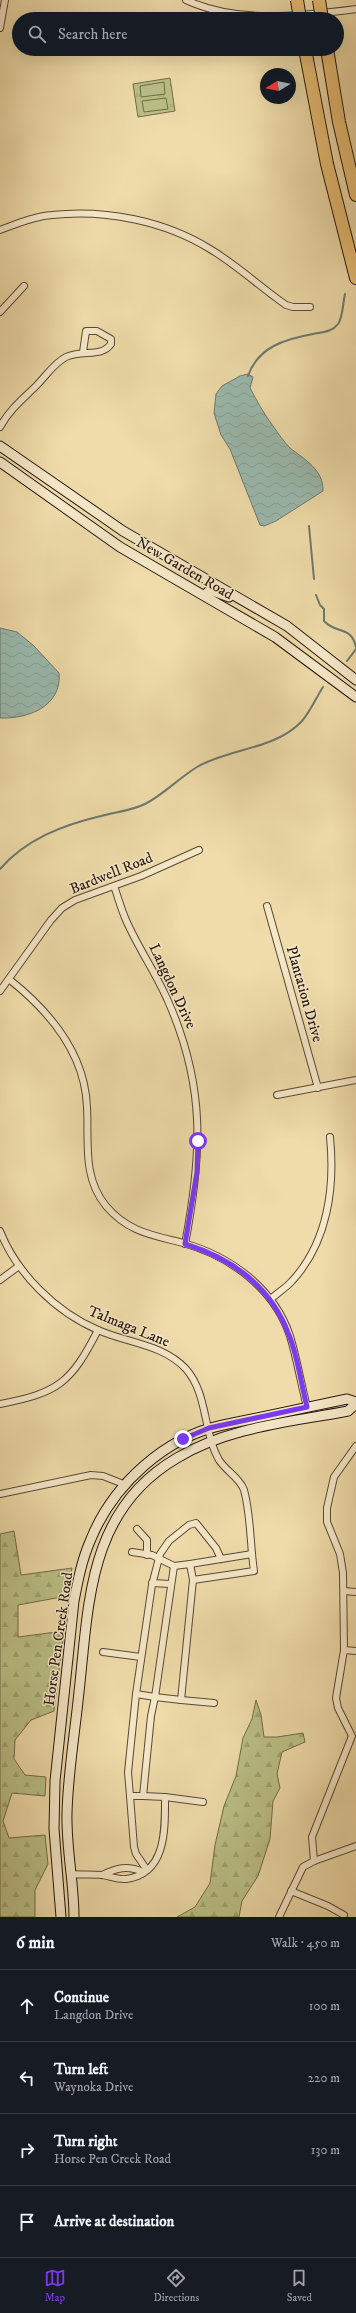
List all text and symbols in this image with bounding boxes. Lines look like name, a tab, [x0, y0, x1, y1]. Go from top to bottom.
search box	[12, 12, 344, 56]
icon: search	[26, 23, 48, 45]
text: Search here	[58, 25, 127, 44]
north arrow	[260, 68, 296, 104]
street label: New Garden Road	[133, 533, 237, 604]
street label: Bardwell Road	[67, 848, 156, 899]
street label: Langdon Drive	[145, 941, 201, 1032]
street label: Plantation Drive	[282, 944, 327, 1044]
route start	[189, 1132, 207, 1150]
street label: Talmaga Lane	[85, 1301, 173, 1351]
route end	[174, 1430, 192, 1448]
street label: Horse Pen Creek Road	[40, 1570, 77, 1707]
text: 6 min	[16, 1932, 55, 1954]
text: Walk · 450 m	[271, 1935, 340, 1951]
text: Continue	[54, 1988, 109, 2007]
icon: ahead	[16, 1995, 38, 2017]
text: 100 m	[309, 1998, 340, 2014]
text: Langdon Drive	[54, 2007, 133, 2023]
text: Turn left	[54, 2060, 108, 2079]
icon: left	[16, 2067, 38, 2089]
text: 220 m	[308, 2070, 340, 2086]
text: Waynoka Drive	[54, 2079, 133, 2095]
text: Turn right	[54, 2132, 117, 2151]
icon: right	[16, 2139, 38, 2161]
text: 130 m	[311, 2142, 340, 2158]
text: Horse Pen Creek Road	[54, 2151, 171, 2167]
icon: arrive	[16, 2211, 38, 2233]
text: Arrive at destination	[54, 2212, 174, 2231]
tab: Map	[44, 2267, 66, 2305]
tab: Directions	[154, 2267, 199, 2305]
tab: Saved	[287, 2267, 312, 2305]

